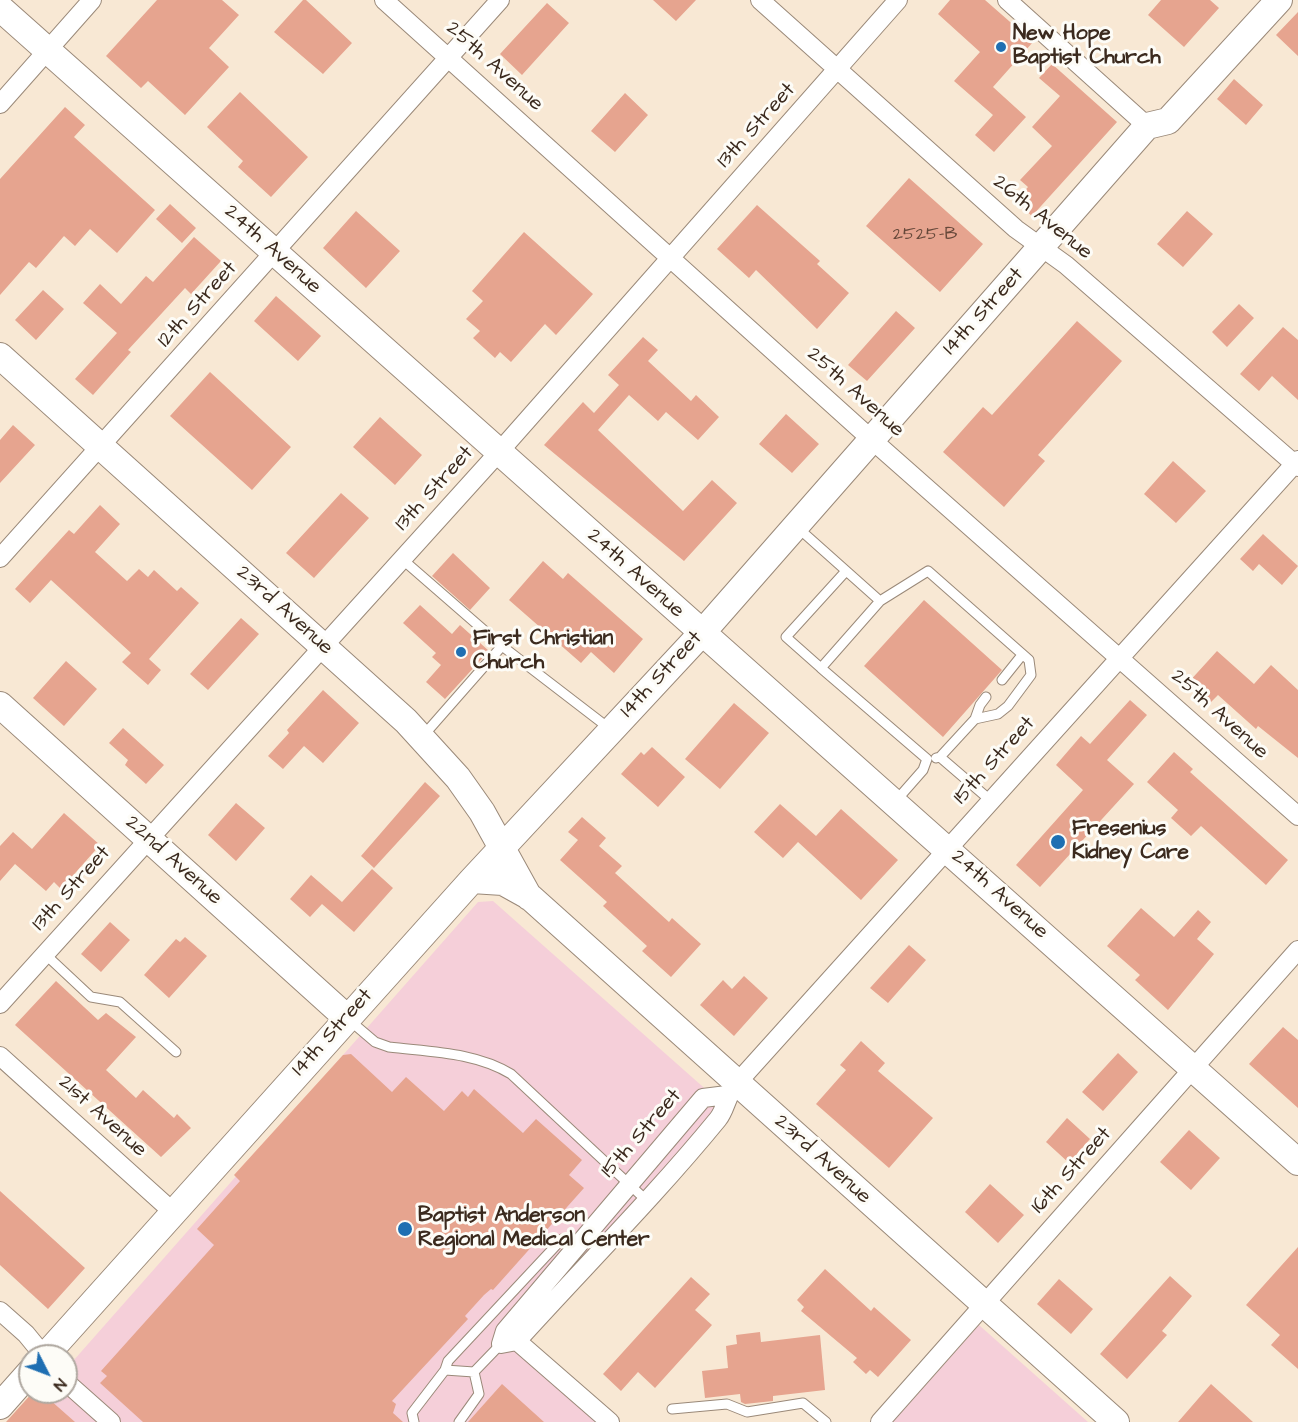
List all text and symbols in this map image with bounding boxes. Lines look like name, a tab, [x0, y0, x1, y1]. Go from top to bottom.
street label: 25th Avenue	[440, 17, 548, 117]
place label: New Hope Baptist Church	[1013, 22, 1161, 72]
marker: New Hope Baptist Church	[994, 40, 1008, 54]
street label: 13th Street	[712, 78, 802, 174]
street label: 26th Avenue	[987, 170, 1097, 266]
street label: 24th Avenue	[218, 200, 326, 300]
house number: 2525-B	[893, 224, 957, 246]
street label: 12th Street	[153, 257, 243, 353]
street label: 14th Street	[938, 263, 1030, 361]
street label: 25th Avenue	[801, 343, 909, 443]
street label: 13th Street	[390, 441, 480, 537]
street label: 24th Avenue	[581, 524, 689, 624]
street label: 23rd Avenue	[230, 561, 338, 661]
place label: First Christian Church	[473, 627, 613, 677]
street label: 14th Street	[616, 627, 708, 723]
marker: First Christian Church	[454, 645, 468, 659]
street label: 25th Avenue	[1165, 665, 1273, 765]
street label: 15th Street	[949, 712, 1041, 810]
street label: 22nd Avenue	[119, 811, 227, 911]
place label: Fresenius Kidney Care	[1072, 817, 1189, 867]
marker: Fresenius Kidney Care	[1049, 833, 1067, 851]
street label: 13th Street	[27, 841, 117, 937]
street label: 24th Avenue	[945, 845, 1053, 945]
street label: 14th Street	[287, 984, 379, 1082]
street label: 21st Avenue	[53, 1071, 151, 1163]
street label: 15th Street	[597, 1084, 687, 1184]
street label: 23rd Avenue	[768, 1110, 876, 1210]
street label: 16th Street	[1027, 1122, 1117, 1220]
place label: Baptist Anderson Regional Medical Center	[418, 1204, 650, 1254]
marker: Baptist Anderson Regional Medical Center	[396, 1220, 414, 1238]
north arrow	[18, 1344, 78, 1404]
text: N	[48, 1374, 71, 1396]

